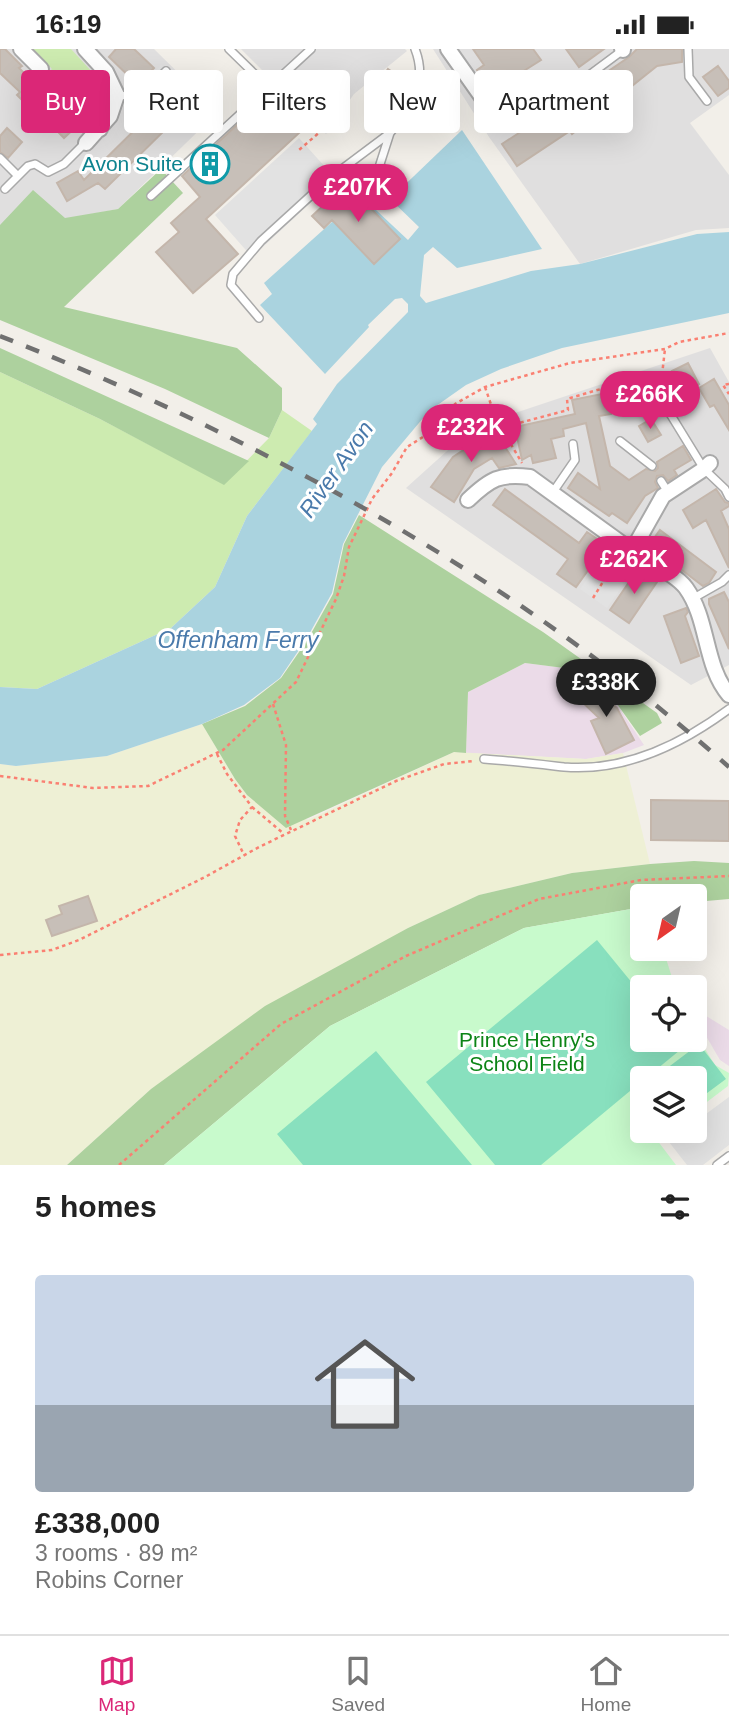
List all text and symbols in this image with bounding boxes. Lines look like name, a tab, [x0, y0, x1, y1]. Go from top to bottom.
text: 16:19	[35, 9, 102, 39]
chip: Buy	[21, 70, 110, 133]
chip: Rent	[124, 70, 223, 133]
chip: Filters	[237, 70, 350, 133]
chip: New	[364, 70, 460, 133]
chip: Apartment	[474, 70, 633, 133]
building icon: Avon Suite	[189, 143, 231, 185]
place label: Avon Suite	[82, 152, 183, 175]
pin: £207K	[309, 165, 407, 224]
text: £207K	[324, 174, 392, 200]
pin: £266K	[601, 371, 699, 431]
text: £266K	[616, 381, 684, 407]
pin: £232K	[422, 405, 520, 464]
text: £232K	[437, 414, 505, 440]
water label: River Avon	[293, 416, 379, 522]
pin: £262K	[585, 537, 683, 596]
text: £262K	[600, 546, 668, 572]
water label: Offenham Ferry	[157, 627, 320, 653]
pin: £338K	[557, 659, 655, 719]
text: £338K	[572, 669, 640, 695]
north arrow	[630, 884, 707, 961]
map controls	[630, 884, 707, 1143]
button: locate	[630, 975, 707, 1052]
park label: Prince Henry's School Field	[459, 1028, 595, 1075]
button: layers	[630, 1066, 707, 1143]
icon: filters	[656, 1188, 694, 1226]
text: 5 homes	[35, 1190, 157, 1223]
icon: home	[302, 1321, 428, 1447]
text: £338,000	[35, 1506, 160, 1539]
text: 3 rooms · 89 m²	[35, 1540, 197, 1566]
text: Robins Corner	[35, 1567, 183, 1593]
tab: Map	[98, 1652, 136, 1716]
tab: Saved	[331, 1652, 385, 1716]
tab: Home	[581, 1652, 631, 1716]

